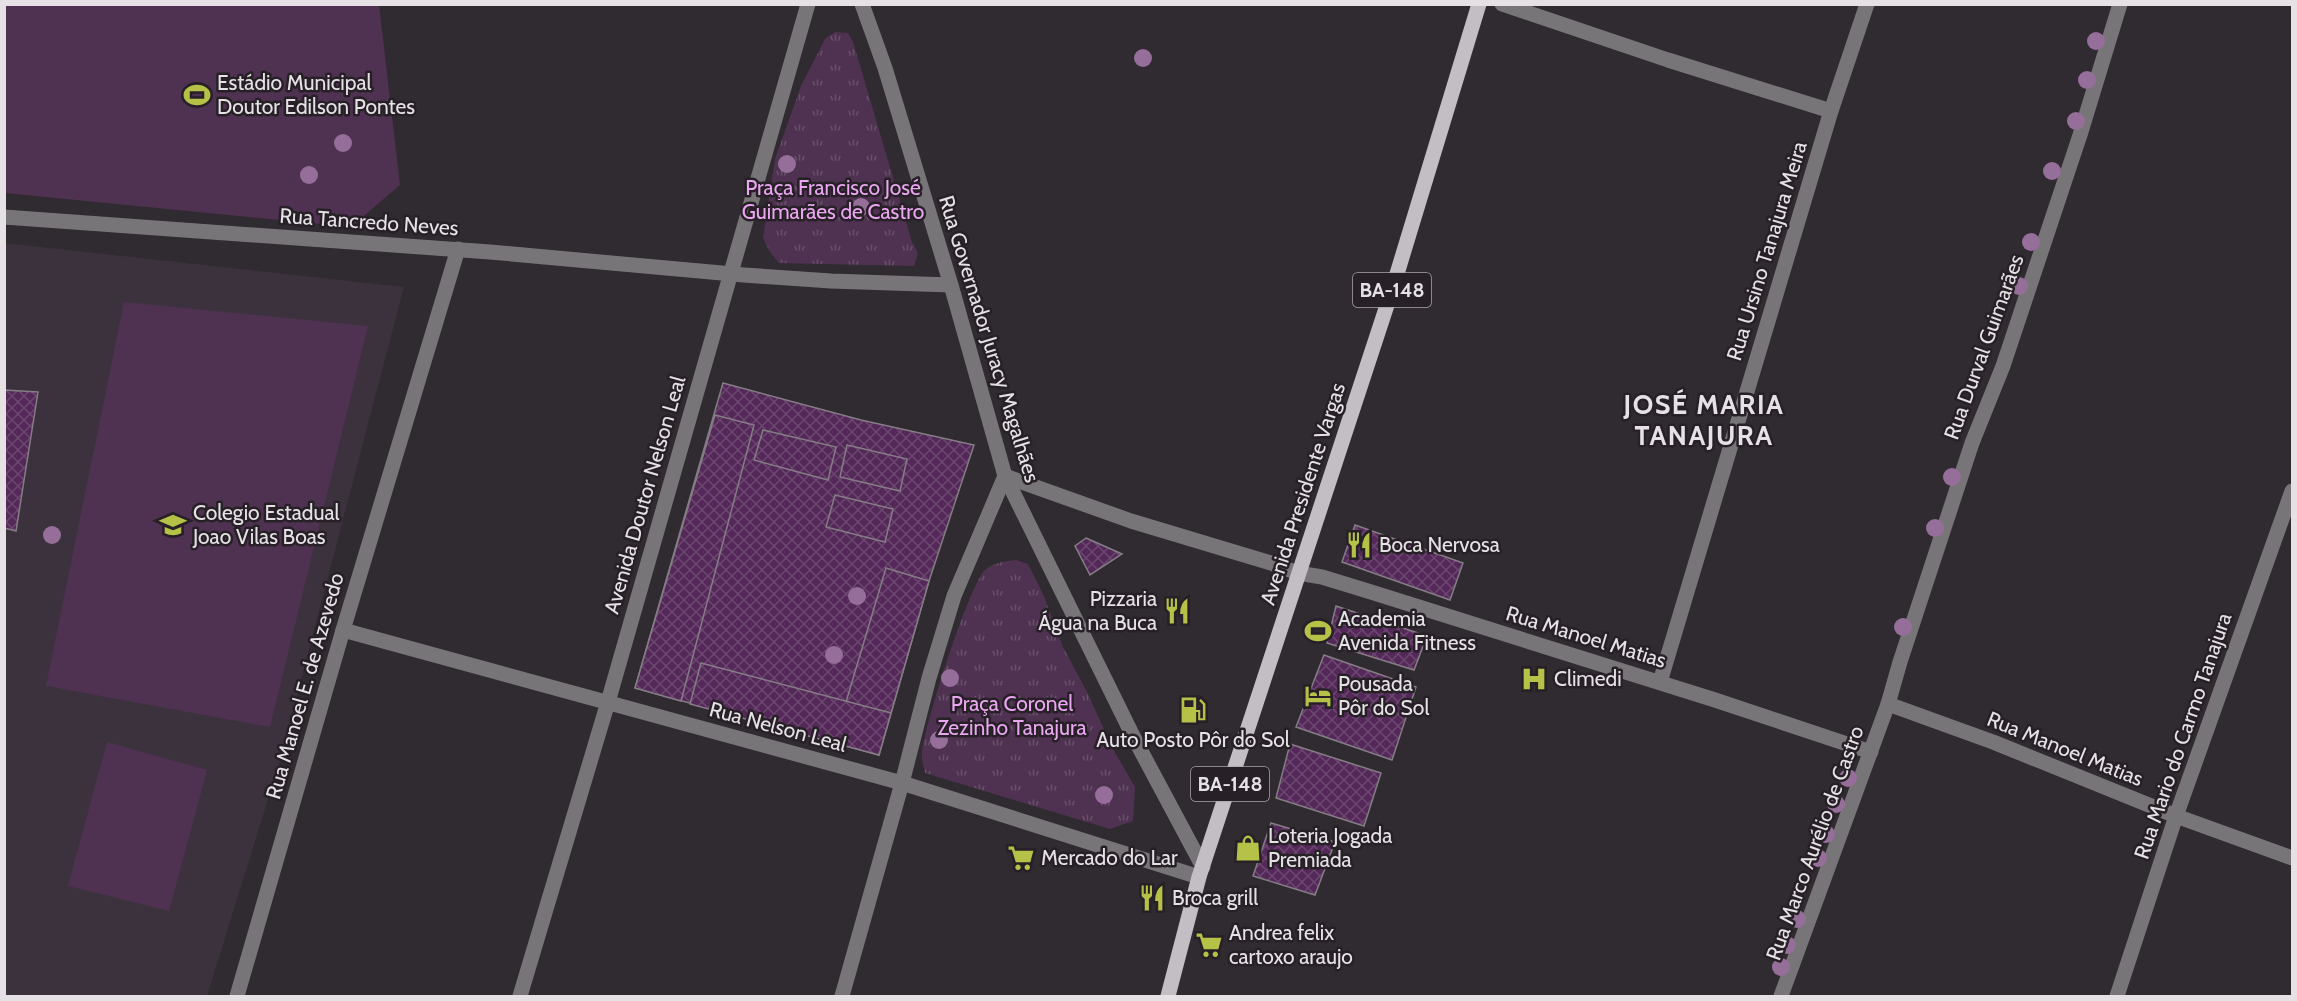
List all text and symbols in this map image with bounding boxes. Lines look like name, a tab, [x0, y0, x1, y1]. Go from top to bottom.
place label: Estádio Municipal Doutor Edilson Pontes	[217, 70, 415, 119]
sports icon: Estádio Municipal Doutor Edilson Pontes	[182, 80, 212, 110]
street label: Rua Ursino Tanajura Meira	[1721, 138, 1813, 364]
park label: Praça Francisco José Guimarães de Castro	[742, 175, 924, 224]
street label: Rua Governador Juracy Magalhães	[934, 192, 1045, 486]
street label: Rua Tancredo Neves	[279, 203, 460, 240]
street label: Rua Durval Guimarães	[1938, 251, 2029, 443]
road number: BA-148	[1353, 273, 1431, 307]
street label: Avenida Doutor Nelson Leal	[599, 373, 690, 617]
street label: Avenida Presidente Vargas	[1255, 379, 1350, 608]
district label: JOSÉ MARIA TANAJURA	[1623, 388, 1784, 452]
place label: Colegio Estadual Joao Vilas Boas	[192, 500, 339, 549]
school or university icon: Colegio Estadual Joao Vilas Boas	[158, 510, 188, 540]
restaurant icon: Boca Nervosa	[1344, 530, 1374, 560]
place label: Boca Nervosa	[1379, 532, 1500, 557]
street label: Rua Manoel E. de Azevedo	[260, 570, 349, 802]
place label: Pizzaria Água na Buca	[1038, 586, 1157, 635]
restaurant icon: Pizzaria Água na Buca	[1162, 596, 1192, 626]
street label: Rua Manoel Matias	[1503, 600, 1669, 673]
place label: Academia Avenida Fitness	[1338, 606, 1476, 655]
street label: Rua Mario do Carmo Tanajura	[2129, 609, 2237, 863]
sports icon: Academia Avenida Fitness	[1303, 616, 1333, 646]
hospital icon: Climedi	[1519, 664, 1549, 694]
place label: Climedi	[1554, 666, 1622, 691]
place label: Pousada Pôr do Sol	[1338, 671, 1429, 720]
hotel icon: Pousada Pôr do Sol	[1303, 681, 1333, 711]
park label: Praça Coronel Zezinho Tanajura	[937, 691, 1087, 741]
fuel station icon: Auto Posto Pôr do Sol	[1178, 695, 1208, 725]
street label: Rua Nelson Leal	[707, 696, 850, 757]
street label: Rua Manoel Matias	[1984, 706, 2147, 791]
street label: Rua Marco Aurélio de Castro	[1760, 722, 1869, 963]
place label: Auto Posto Pôr do Sol	[1096, 727, 1290, 752]
road number: BA-148	[1191, 767, 1269, 801]
place label: Loteria Jogada Premiada	[1268, 823, 1392, 872]
shop icon: Loteria Jogada Premiada	[1233, 833, 1263, 863]
supermarket icon: Mercado do Lar	[1006, 843, 1036, 873]
place label: Mercado do Lar	[1041, 845, 1178, 870]
restaurant icon: Broca grill	[1137, 883, 1167, 913]
place label: Broca grill	[1172, 885, 1258, 910]
place label: Andrea felix cartoxo araujo	[1229, 920, 1353, 970]
supermarket icon: Andrea felix cartoxo araujo	[1194, 930, 1224, 960]

